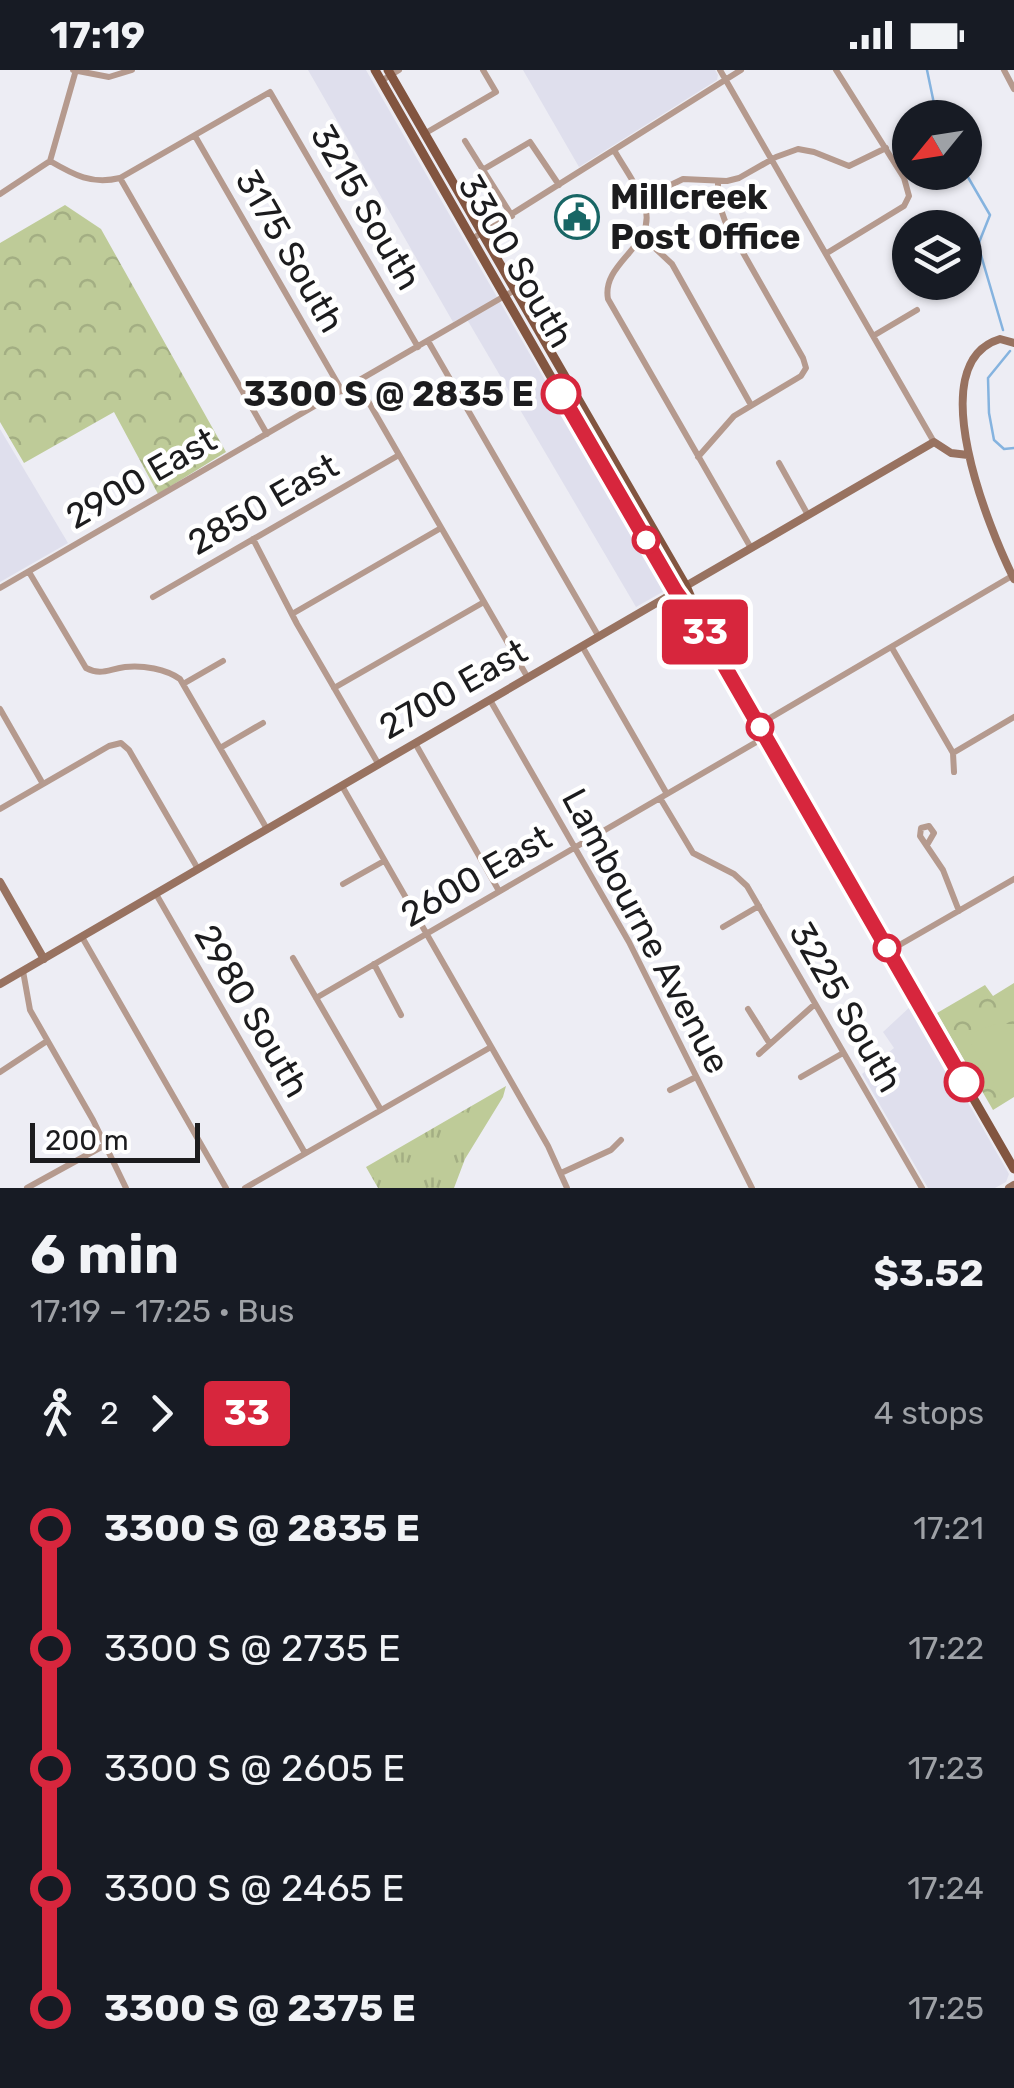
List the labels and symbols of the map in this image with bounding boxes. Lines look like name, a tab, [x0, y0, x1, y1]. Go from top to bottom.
north arrow	[892, 100, 982, 190]
street label: 3215 South	[302, 117, 430, 297]
street label: 3175 South	[227, 162, 353, 340]
street label: 3300 South	[450, 167, 582, 355]
place label: Millcreek Post Office	[610, 176, 801, 258]
public building icon: Millcreek Post Office	[554, 194, 600, 240]
place label: 3300 S @ 2835 E	[243, 373, 534, 415]
marker: 3300 S @ 2835 E	[542, 375, 580, 413]
street label: 2900 East	[58, 418, 224, 538]
street label: 2850 East	[180, 444, 346, 564]
unlabelled marker	[633, 527, 659, 553]
line badge: 33	[660, 600, 750, 664]
street label: 2700 East	[372, 630, 534, 748]
unlabelled marker	[747, 714, 773, 740]
street label: Lambourne Avenue	[553, 781, 739, 1081]
street label: 2600 East	[393, 816, 559, 936]
street label: 3225 South	[780, 914, 912, 1100]
street label: 2980 South	[186, 917, 318, 1105]
unlabelled marker	[874, 935, 900, 961]
unlabelled marker	[945, 1063, 983, 1101]
scale bar	[30, 1118, 200, 1162]

